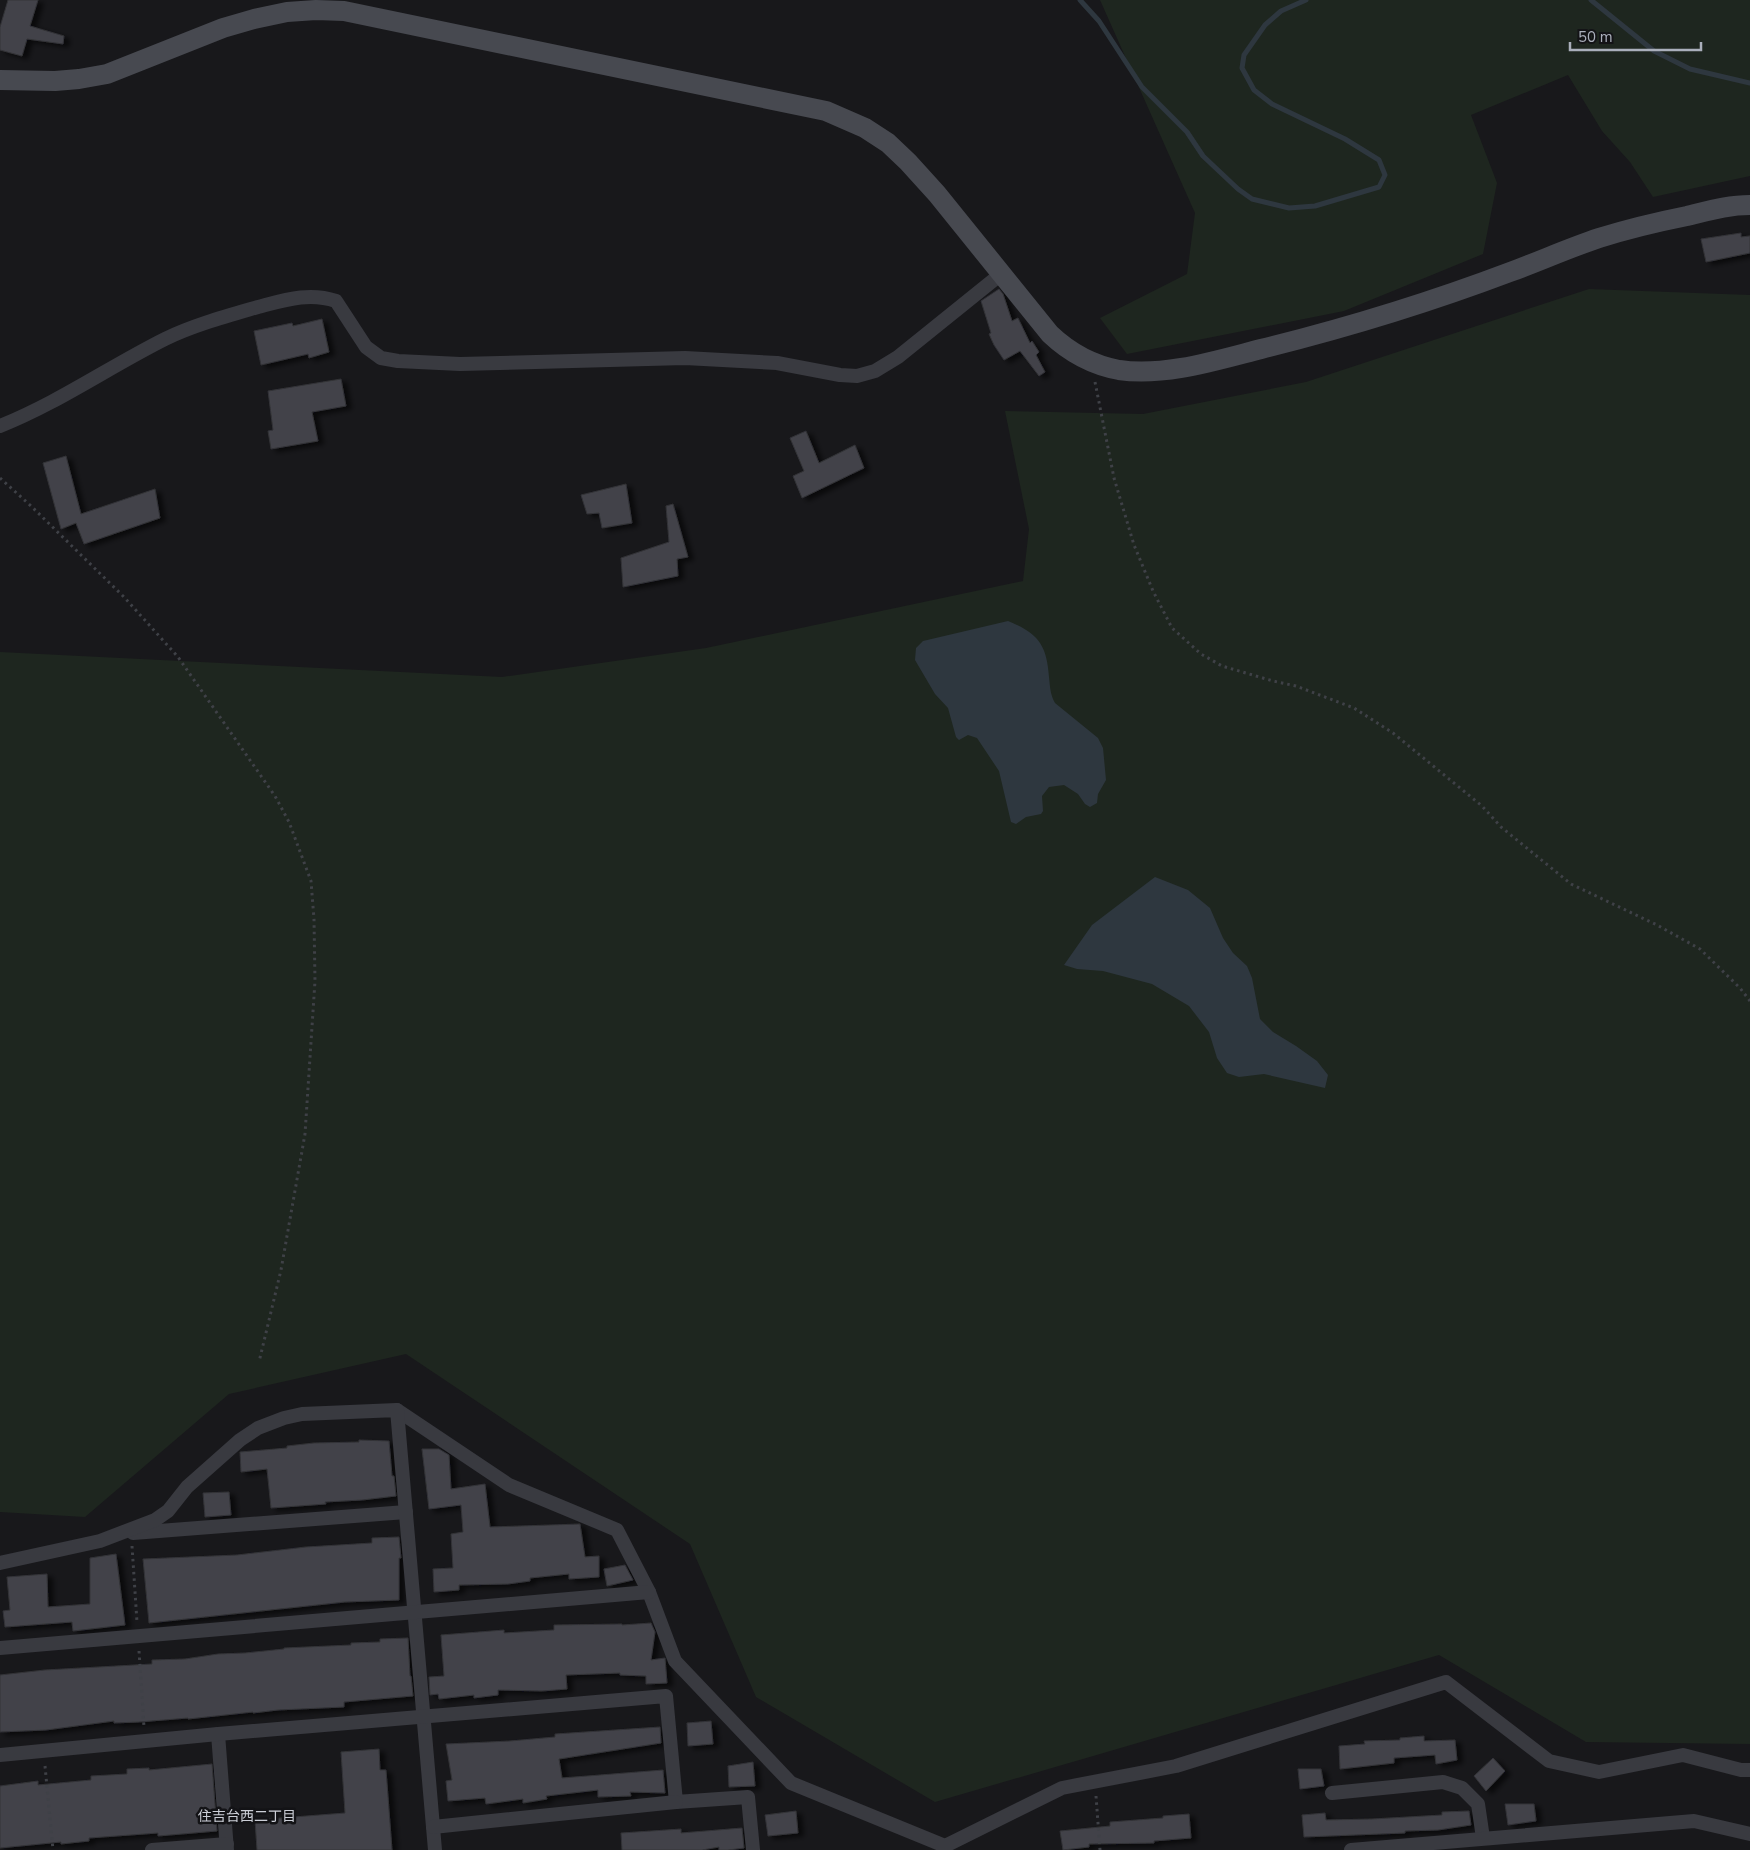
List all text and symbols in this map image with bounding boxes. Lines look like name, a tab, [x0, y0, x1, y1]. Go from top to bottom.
scale bar	[1570, 20, 1701, 52]
text: 50 m	[1578, 27, 1613, 47]
district label: 住吉台西二丁目	[198, 1807, 296, 1826]

